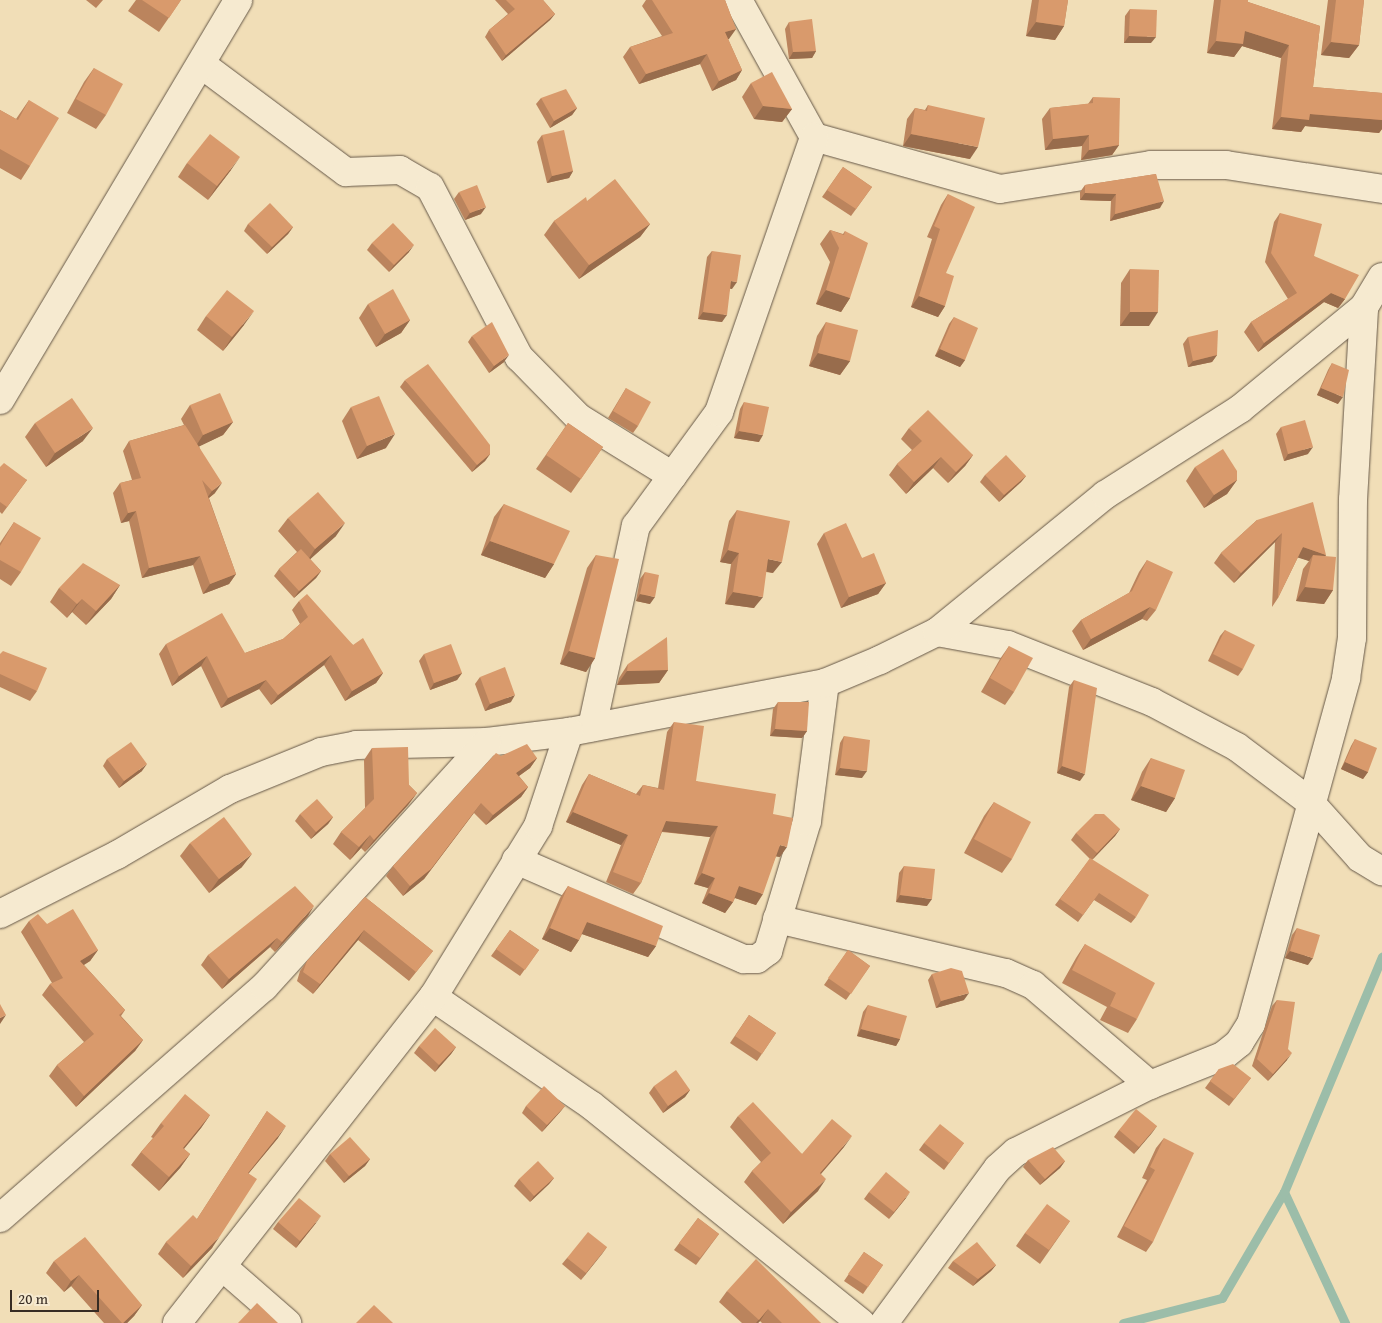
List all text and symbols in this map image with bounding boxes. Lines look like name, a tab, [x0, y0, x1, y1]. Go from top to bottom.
scale bar	[12, 1280, 101, 1312]
text: 20 m	[18, 1288, 48, 1309]

